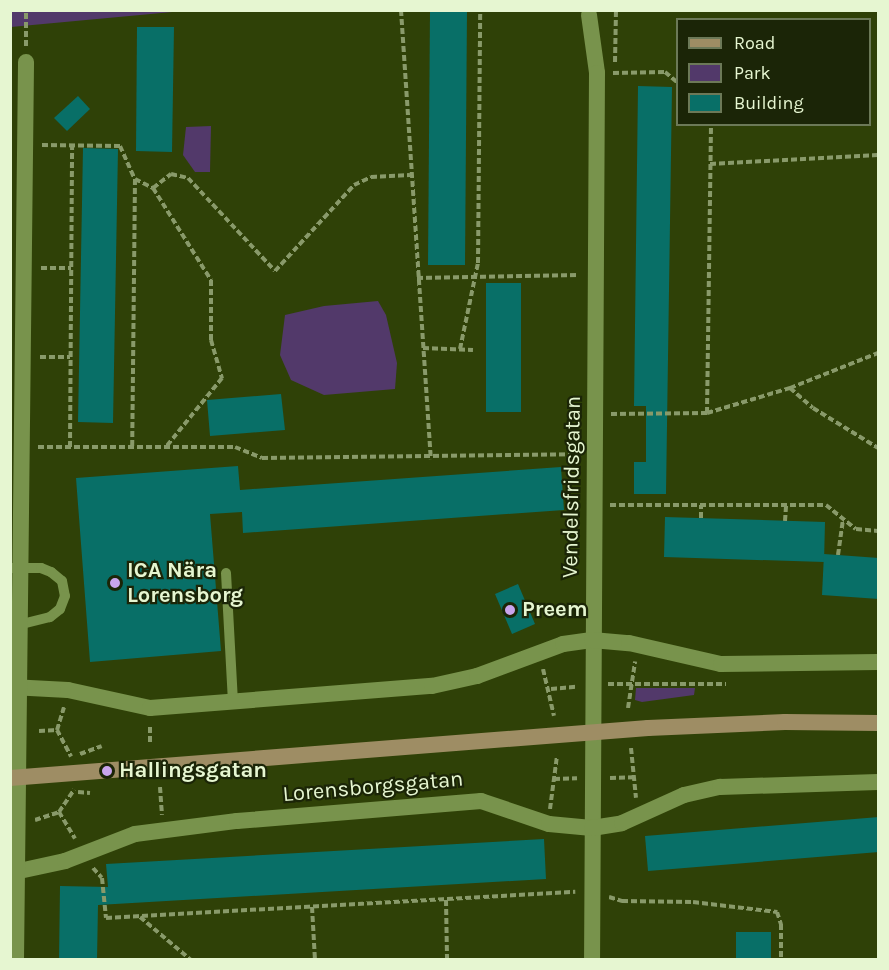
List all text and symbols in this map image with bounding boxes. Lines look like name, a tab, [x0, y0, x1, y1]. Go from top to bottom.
legend	[676, 18, 871, 126]
text: Road	[734, 32, 775, 54]
text: Park	[734, 62, 771, 84]
text: Building	[734, 92, 804, 114]
street label: Vendelsfridsgatan	[557, 396, 587, 578]
place label: ICA Nära Lorensborg	[127, 557, 243, 608]
marker: ICA Nära Lorensborg	[108, 576, 122, 590]
place label: Preem	[522, 597, 588, 623]
marker: Preem	[503, 603, 517, 617]
place label: Hallingsgatan	[119, 758, 267, 784]
marker: Hallingsgatan	[100, 764, 114, 778]
street label: Lorensborgsgatan	[282, 766, 464, 808]

